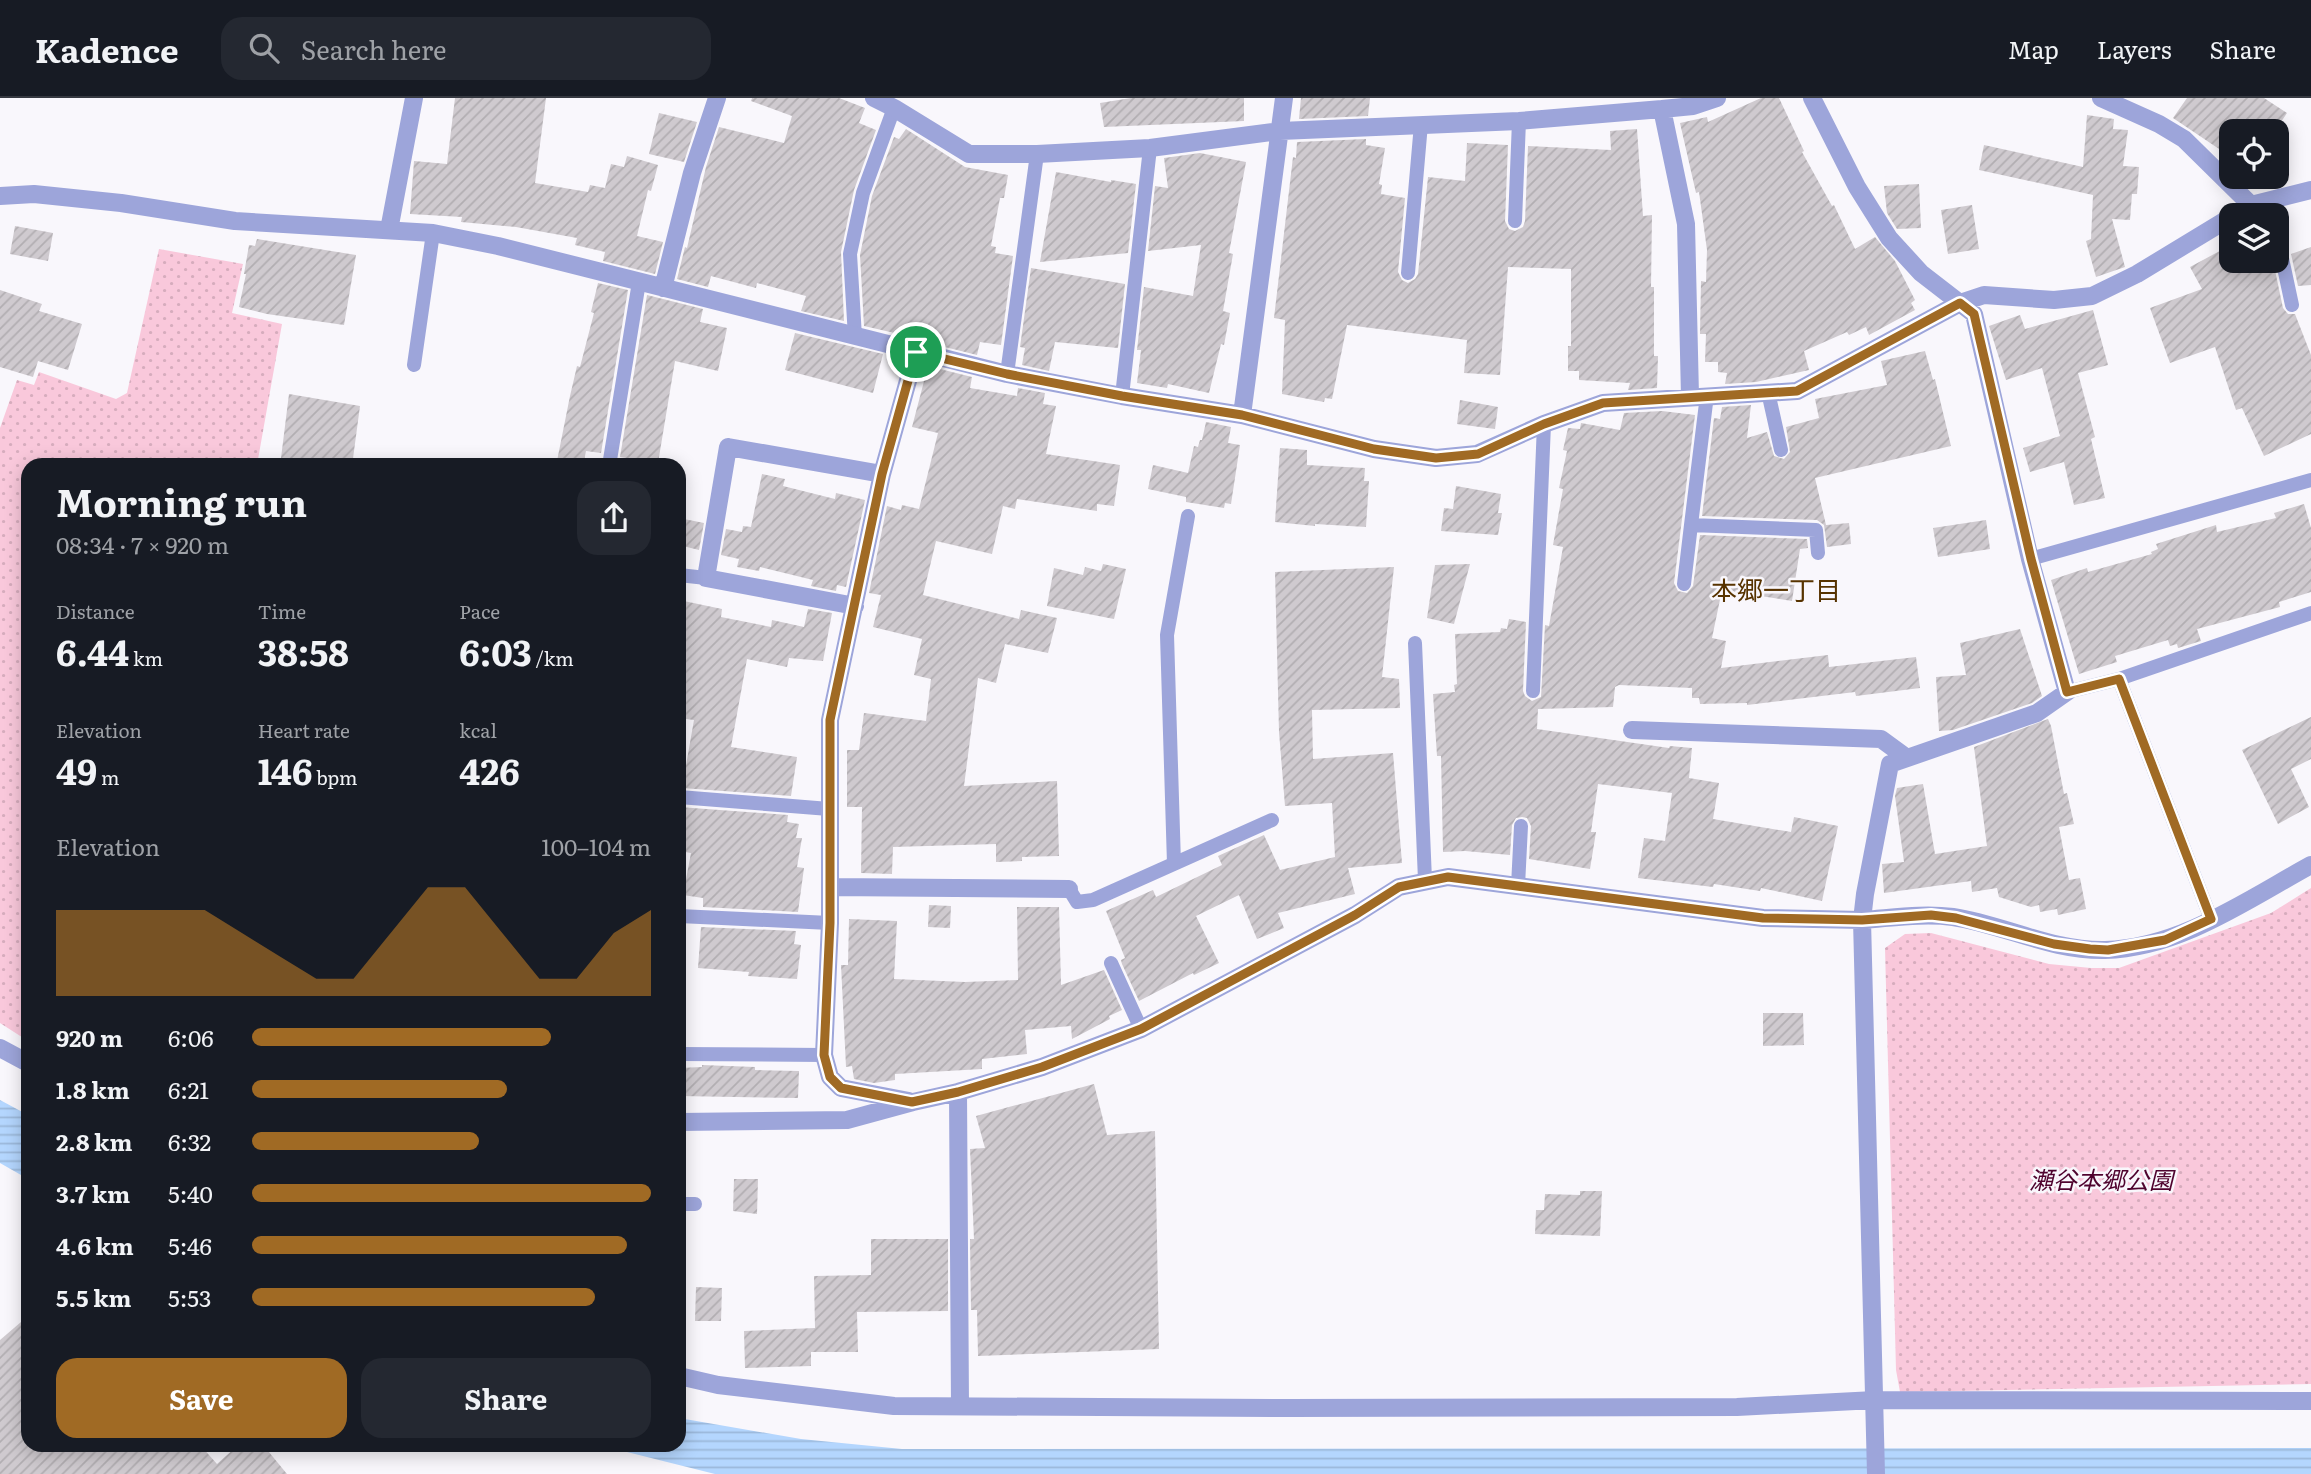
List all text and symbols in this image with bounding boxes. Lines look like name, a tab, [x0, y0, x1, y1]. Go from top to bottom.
search box	[221, 17, 711, 80]
text: Kadence	[35, 24, 179, 73]
icon: search	[245, 29, 283, 67]
text: Search here	[301, 29, 447, 68]
text: Map	[2008, 31, 2059, 66]
text: Layers	[2097, 31, 2171, 66]
text: Share	[2209, 31, 2276, 66]
map controls	[2219, 119, 2289, 273]
button: locate	[2219, 119, 2289, 189]
button: layers	[2219, 203, 2289, 273]
pin	[886, 322, 946, 382]
icon: arrive	[897, 333, 935, 371]
text: Morning run	[56, 472, 307, 529]
button: share	[577, 481, 651, 555]
text: 08:34 · 7 × 920 m	[56, 527, 229, 561]
district label: 本郷一丁目	[1711, 569, 1841, 608]
text: Distance	[56, 597, 135, 625]
text: Time	[258, 597, 306, 625]
text: Pace	[459, 597, 500, 625]
text: 6.44	[56, 625, 129, 677]
text: 38:58	[258, 625, 349, 677]
text: 6:03	[459, 625, 532, 677]
text: km	[129, 644, 163, 672]
text: /km	[532, 644, 574, 672]
text: Elevation	[56, 716, 142, 744]
text: Heart rate	[258, 716, 350, 744]
text: kcal	[459, 716, 497, 744]
text: 49	[56, 744, 97, 796]
text: 146	[258, 744, 312, 796]
text: 426	[459, 744, 520, 796]
text: m	[97, 763, 120, 791]
text: bpm	[312, 763, 358, 791]
text: Elevation	[56, 829, 160, 863]
text: 100–104 m	[541, 829, 651, 863]
text: 920 m	[56, 1020, 123, 1054]
text: 6:06	[168, 1020, 214, 1054]
text: 1.8 km	[56, 1072, 130, 1106]
text: 6:21	[168, 1072, 209, 1106]
text: 2.8 km	[56, 1124, 132, 1158]
text: 6:32	[168, 1124, 211, 1158]
park label: 瀬谷本郷公園	[2029, 1161, 2176, 1196]
text: 3.7 km	[56, 1176, 130, 1210]
text: 5:40	[168, 1176, 213, 1210]
text: 4.6 km	[56, 1228, 134, 1262]
text: 5:46	[168, 1228, 212, 1262]
text: 5.5 km	[56, 1280, 132, 1314]
text: 5:53	[168, 1280, 212, 1314]
button: Save	[56, 1358, 347, 1438]
button: Share	[361, 1358, 651, 1438]

